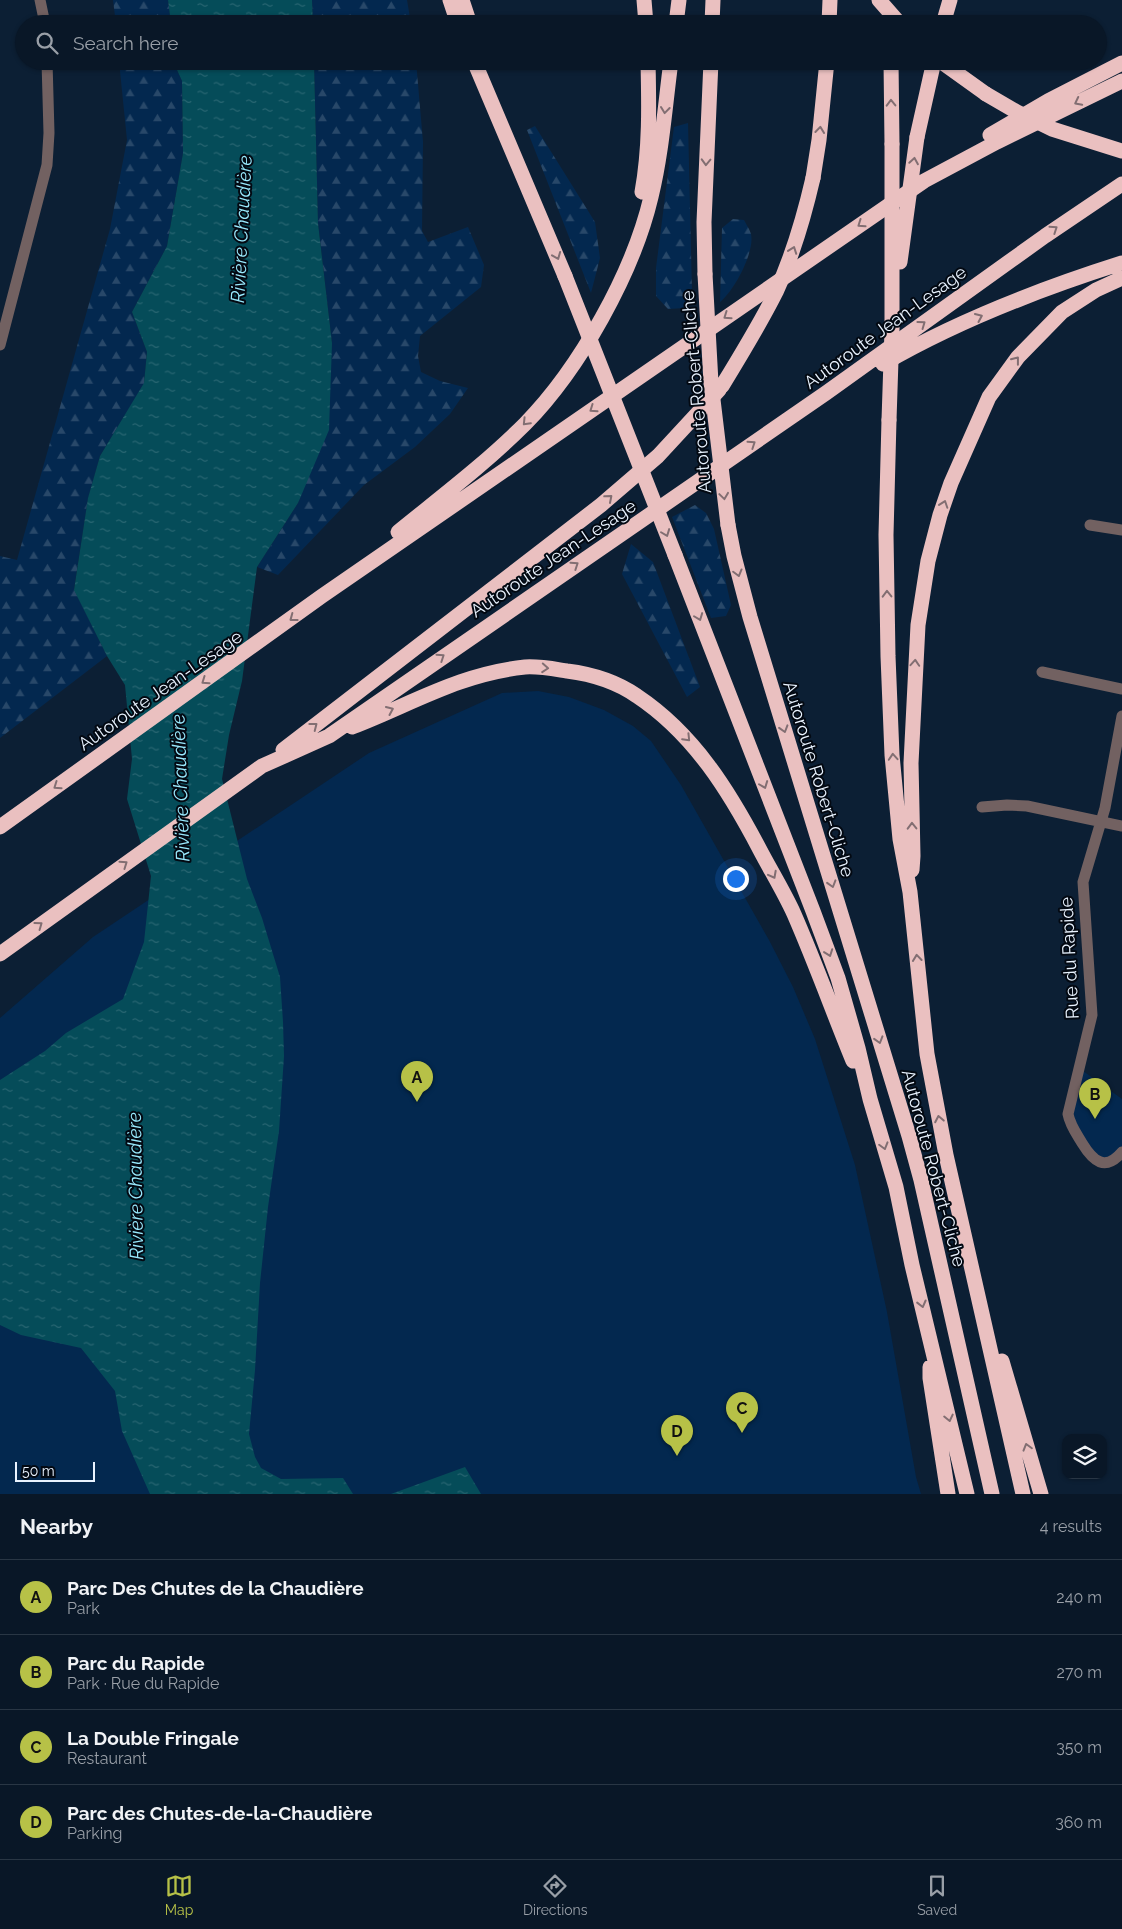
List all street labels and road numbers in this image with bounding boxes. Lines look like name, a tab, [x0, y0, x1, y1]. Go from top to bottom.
street label: Autoroute Jean-Lesage	[800, 261, 970, 393]
street label: Autoroute Robert-Cliche	[677, 289, 715, 494]
street label: Autoroute Jean-Lesage	[466, 494, 640, 621]
street label: Autoroute Jean-Lesage	[74, 625, 246, 755]
street label: Autoroute Robert-Cliche	[779, 679, 859, 880]
street label: Rue du Rapide	[1055, 896, 1083, 1020]
street label: Autoroute Robert-Cliche	[898, 1067, 971, 1269]

